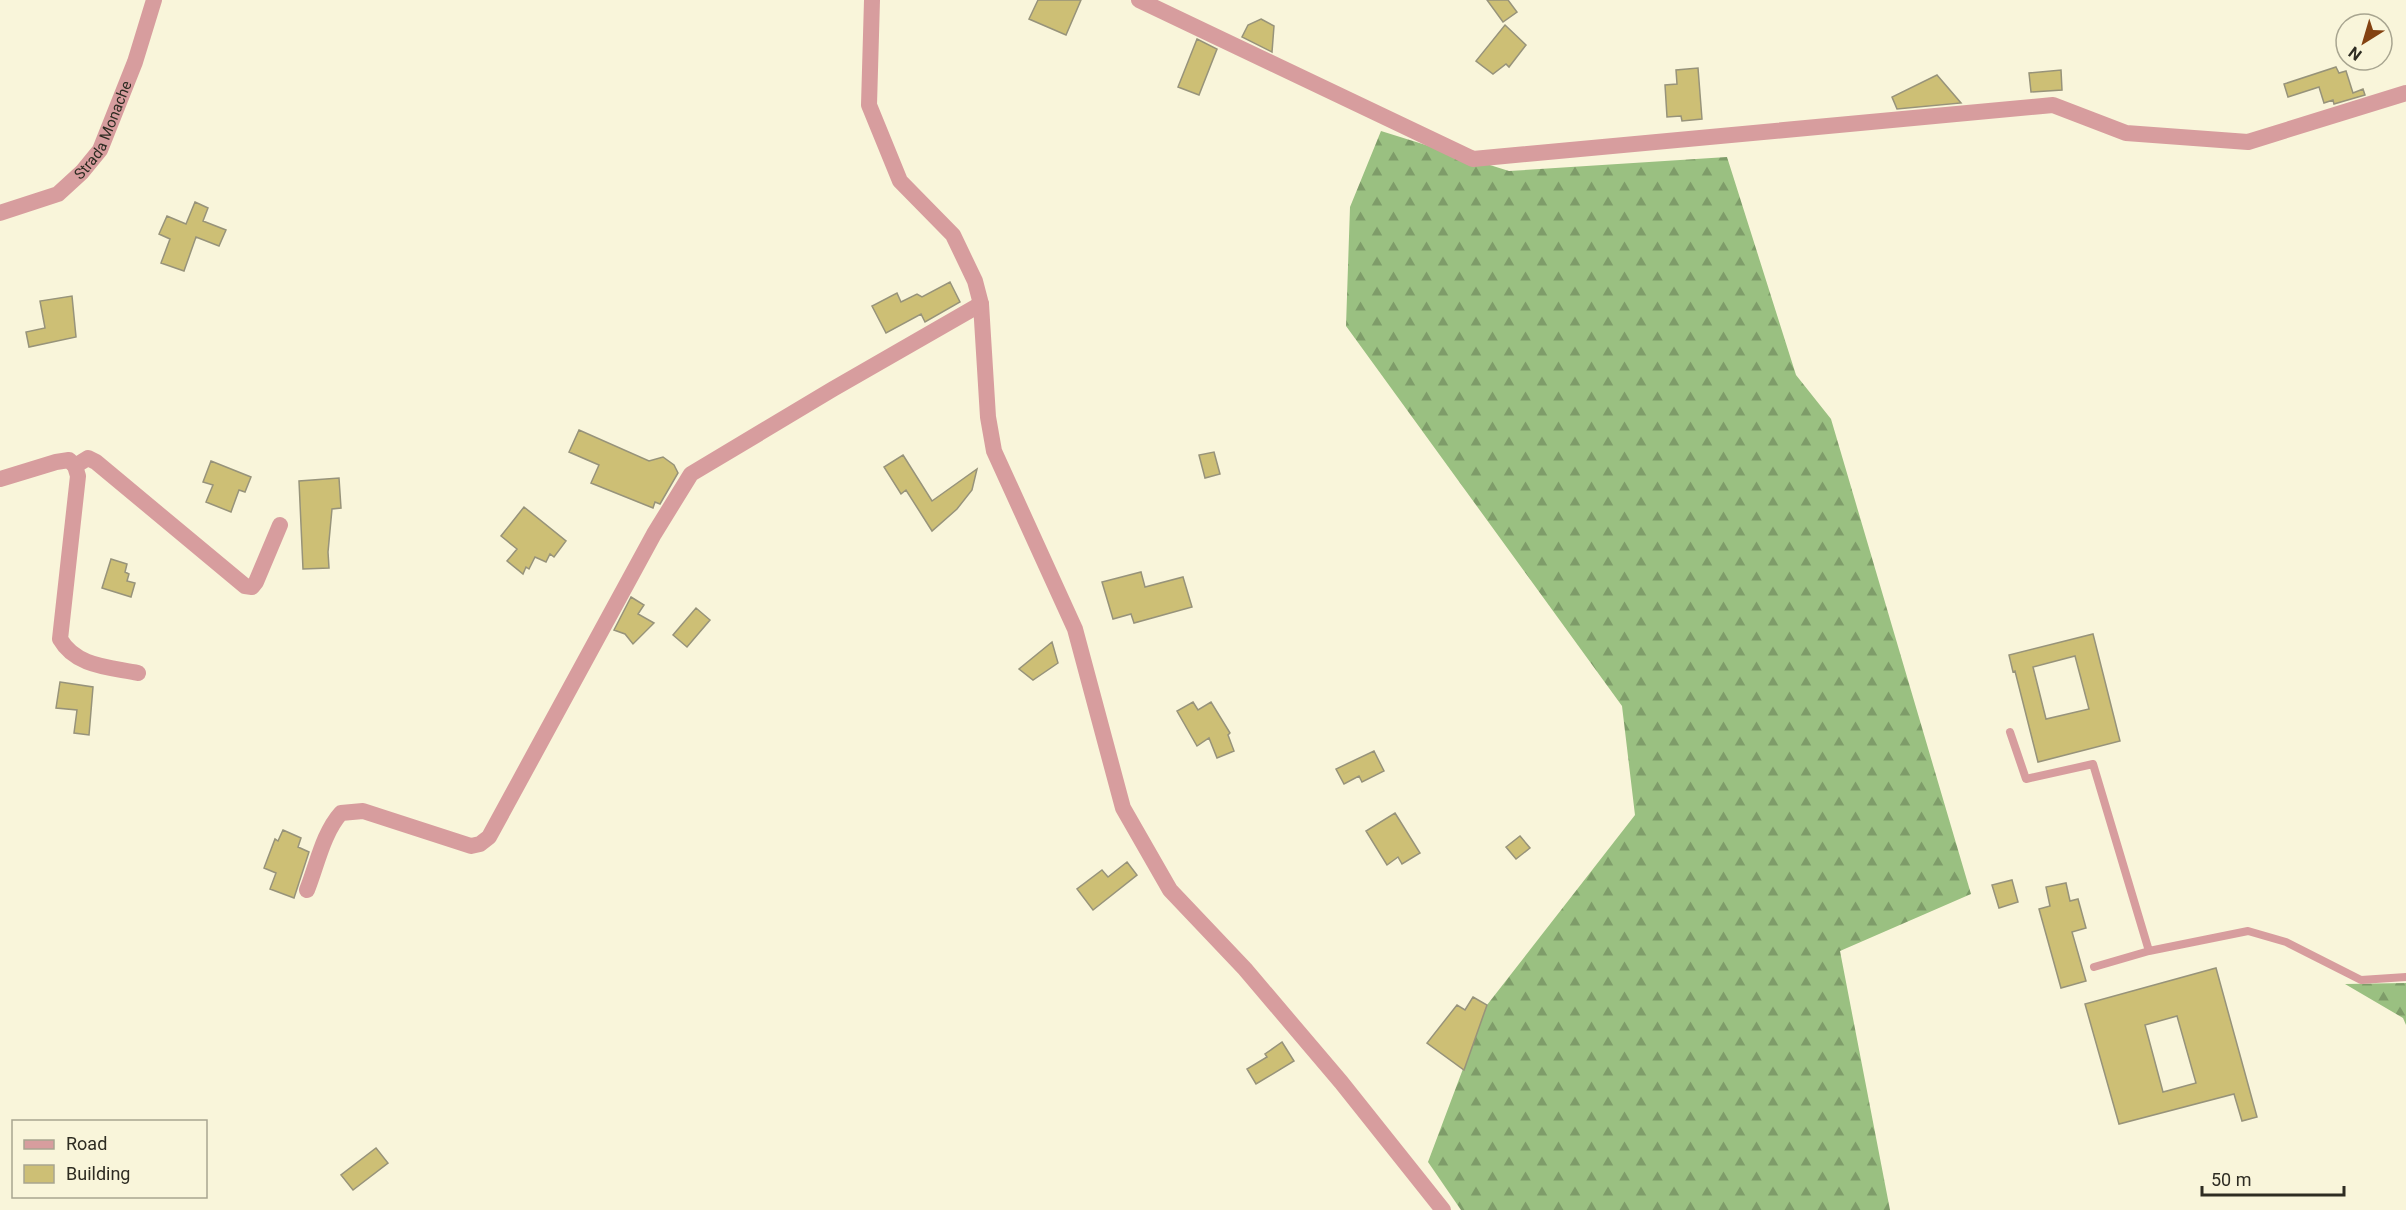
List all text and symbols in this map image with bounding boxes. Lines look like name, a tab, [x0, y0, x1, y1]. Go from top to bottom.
north arrow	[2334, 12, 2394, 72]
text: N	[2345, 43, 2366, 65]
street label: Strada Monache	[71, 78, 136, 184]
legend	[12, 1120, 207, 1198]
text: Road	[66, 1133, 107, 1154]
scale bar	[2202, 1159, 2344, 1197]
text: Building	[66, 1163, 130, 1184]
text: 50 m	[2211, 1169, 2251, 1190]

